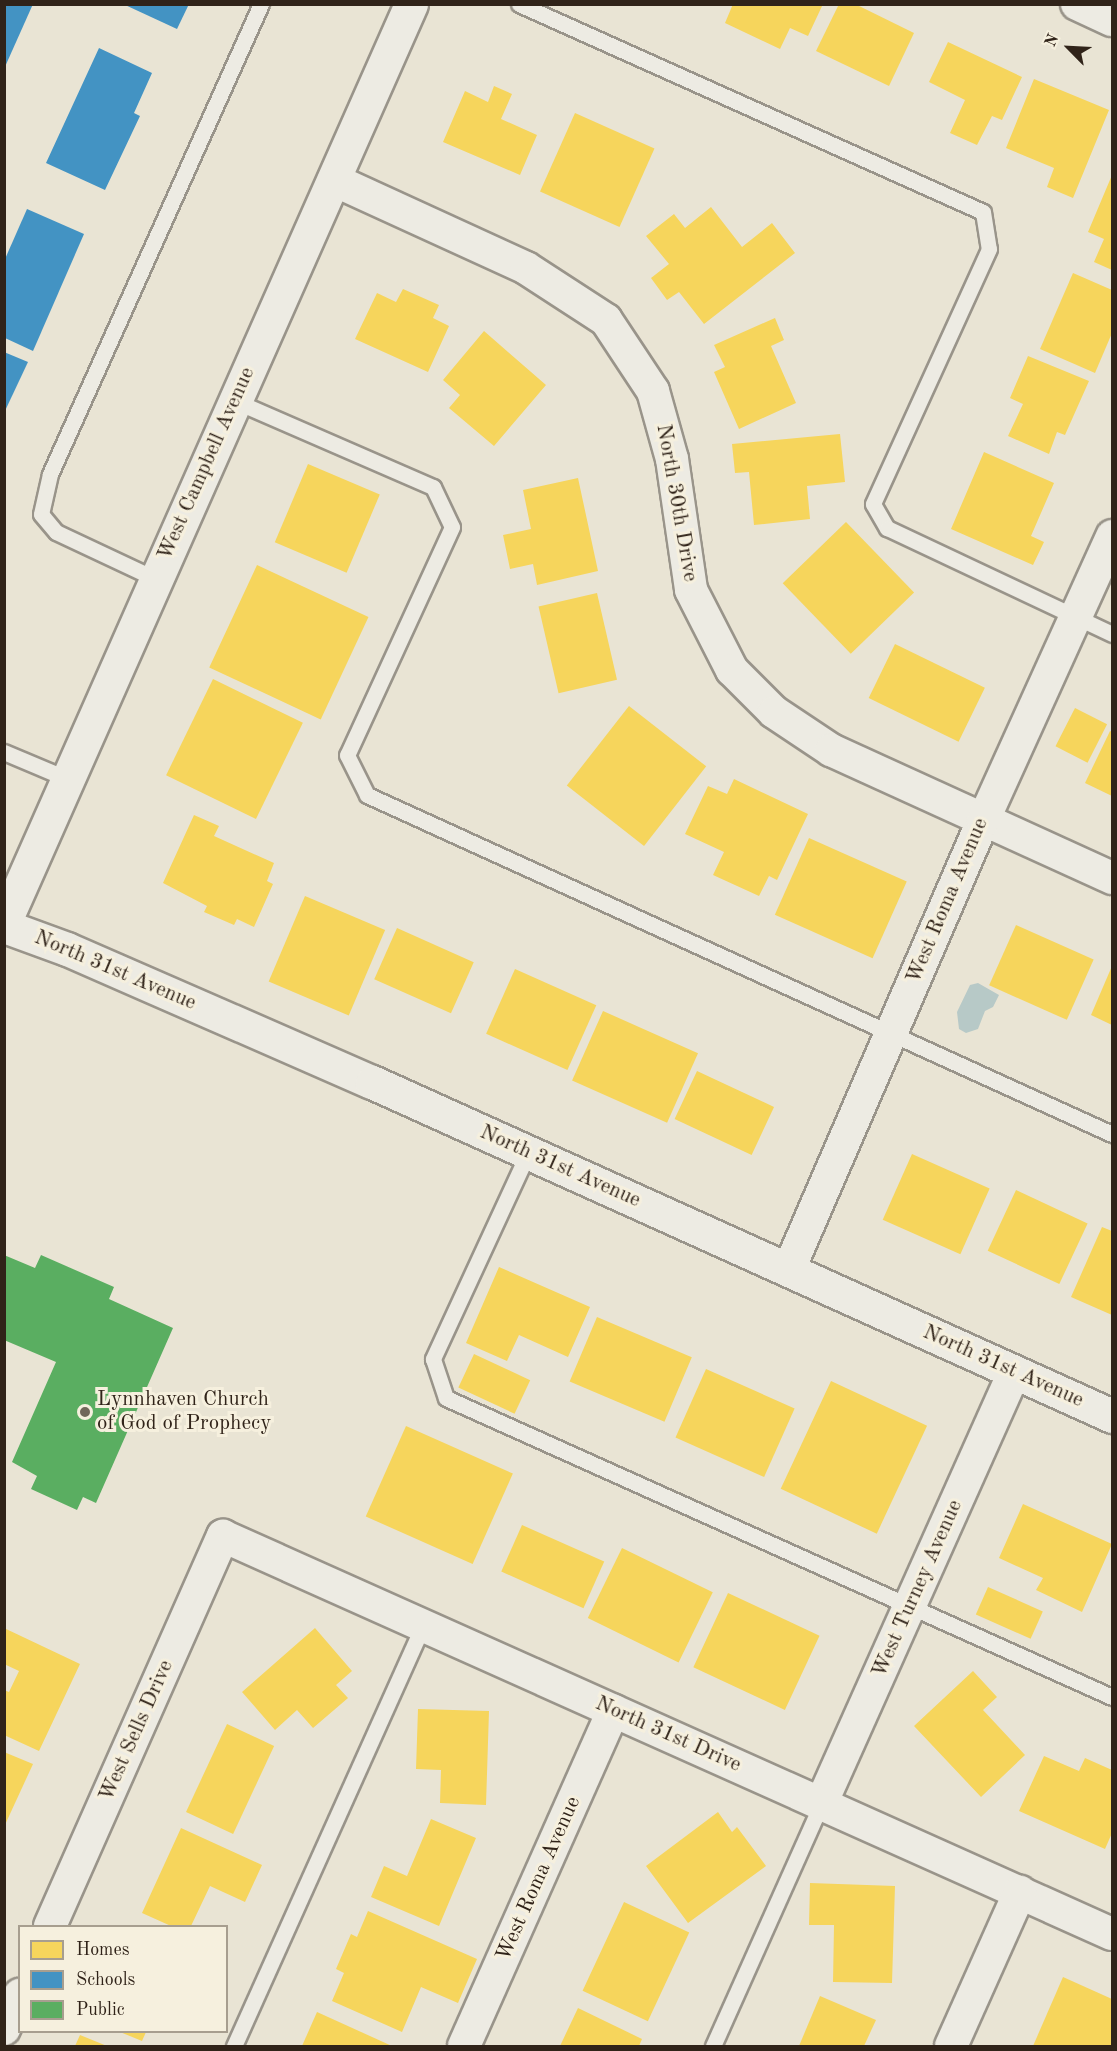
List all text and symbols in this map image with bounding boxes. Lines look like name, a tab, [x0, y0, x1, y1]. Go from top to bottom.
north arrow	[1039, 18, 1099, 78]
text: N	[1043, 32, 1062, 50]
street label: West Campbell Avenue	[153, 364, 261, 564]
street label: North 30th Drive	[650, 422, 702, 584]
street label: West Roma Avenue	[902, 814, 994, 988]
street label: North 31st Avenue	[30, 926, 200, 1016]
street label: North 31st Avenue	[476, 1120, 644, 1214]
street label: North 31st Avenue	[919, 1320, 1087, 1414]
place label: Lynnhaven Church of God of Prophecy	[97, 1387, 271, 1437]
marker: Lynnhaven Church of God of Prophecy	[78, 1405, 92, 1419]
street label: West Turney Avenue	[867, 1496, 969, 1682]
street label: West Sells Drive	[95, 1657, 179, 1805]
street label: North 31st Drive	[591, 1692, 745, 1778]
street label: West Roma Avenue	[491, 1793, 587, 1965]
legend	[18, 1925, 228, 2033]
text: Homes	[76, 1941, 130, 1959]
text: Schools	[76, 1971, 135, 1989]
text: Public	[76, 2001, 125, 2019]

